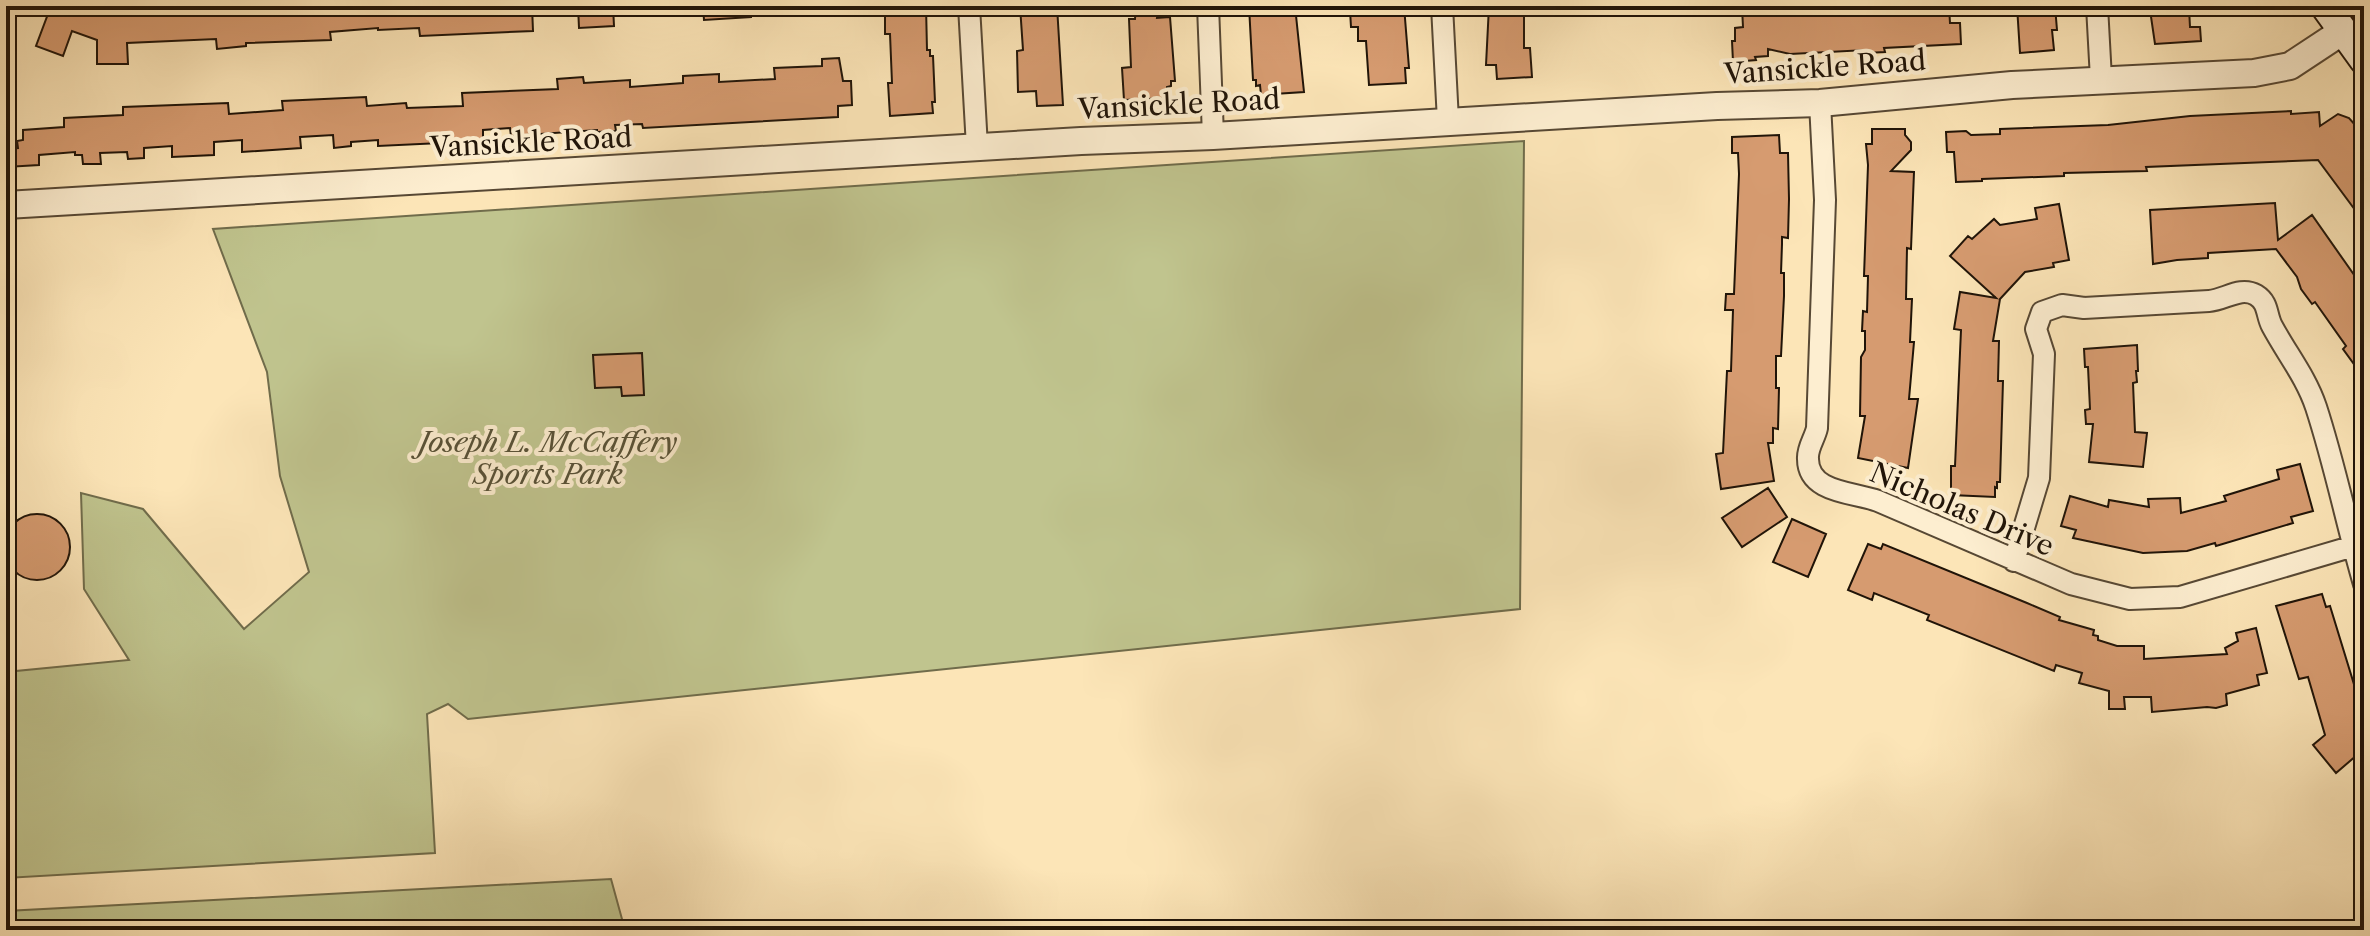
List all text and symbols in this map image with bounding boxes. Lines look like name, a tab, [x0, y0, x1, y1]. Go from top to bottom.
street label: Vansickle Road	[1722, 43, 1927, 91]
street label: Vansickle Road	[1076, 82, 1281, 126]
street label: Vansickle Road	[428, 120, 633, 164]
park label: Joseph L. McCaffery Sports Park	[410, 425, 678, 491]
street label: Nicholas Drive	[1865, 455, 2059, 563]

